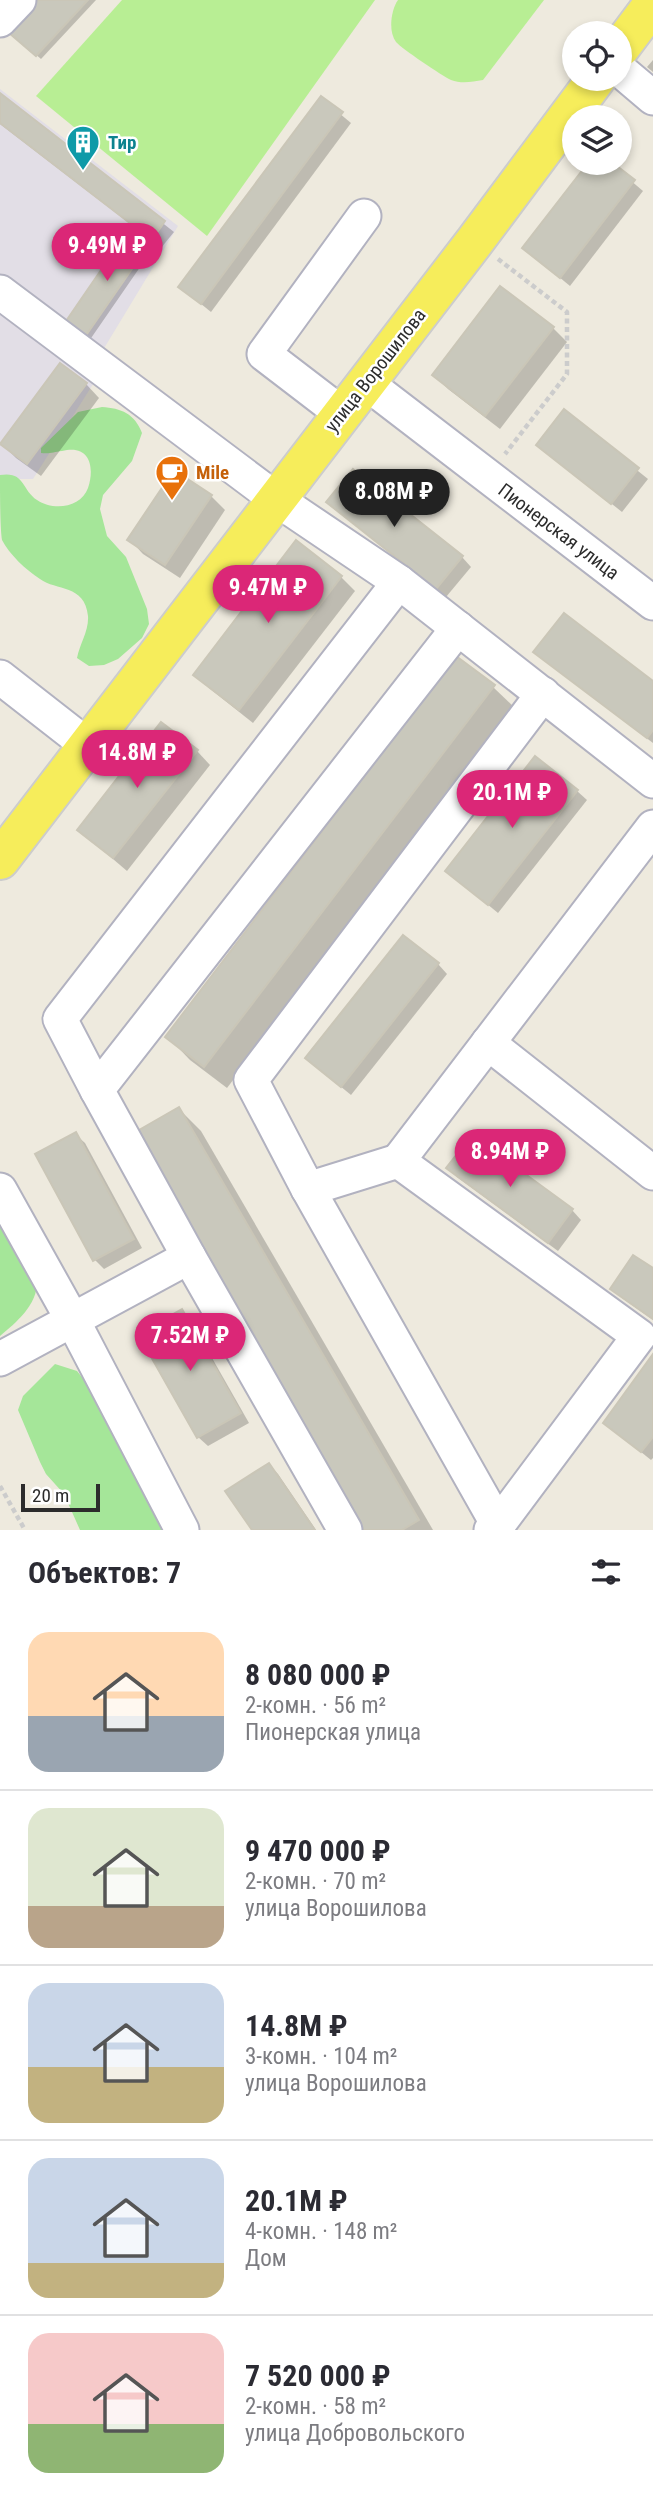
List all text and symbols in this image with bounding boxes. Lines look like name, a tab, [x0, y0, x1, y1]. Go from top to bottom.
map controls	[562, 21, 632, 175]
button: locate	[562, 21, 632, 91]
button: layers	[562, 105, 632, 175]
building icon: Тир	[64, 123, 102, 172]
place label: Тир	[108, 131, 136, 154]
pin: 9.49M ₽	[42, 224, 172, 283]
text: 9.49M ₽	[68, 232, 146, 259]
street label: улица Ворошилова	[320, 304, 431, 437]
cafe icon: Mile	[153, 453, 191, 502]
place label: Mile	[196, 461, 229, 484]
pin: 8.08M ₽	[329, 470, 459, 529]
text: 8.08M ₽	[355, 478, 433, 505]
street label: Пионерская улица	[494, 478, 624, 584]
pin: 9.47M ₽	[203, 566, 333, 625]
text: 9.47M ₽	[229, 574, 307, 601]
pin: 14.8M ₽	[72, 730, 202, 790]
text: 14.8M ₽	[98, 739, 176, 766]
pin: 20.1M ₽	[447, 770, 577, 830]
text: 20.1M ₽	[473, 779, 551, 806]
pin: 8.94M ₽	[445, 1130, 575, 1189]
text: 8.94M ₽	[471, 1138, 549, 1165]
pin: 7.52M ₽	[125, 1314, 255, 1373]
text: 7.52M ₽	[151, 1322, 229, 1349]
scale bar	[21, 1481, 100, 1513]
text: 20 m	[32, 1484, 69, 1507]
icon: filters	[587, 1553, 625, 1591]
text: Объектов: 7	[28, 1555, 181, 1590]
text: 8 080 000 ₽	[245, 1657, 391, 1692]
icon: home	[84, 1660, 168, 1744]
text: 2-комн. · 56 m²	[245, 1692, 386, 1719]
text: Пионерская улица	[245, 1719, 421, 1746]
text: 9 470 000 ₽	[245, 1833, 391, 1868]
icon: home	[84, 1836, 168, 1920]
text: 2-комн. · 70 m²	[245, 1868, 386, 1895]
text: улица Ворошилова	[245, 1895, 427, 1922]
text: 14.8M ₽	[245, 2008, 348, 2043]
icon: home	[84, 2011, 168, 2095]
text: 3-комн. · 104 m²	[245, 2043, 397, 2070]
text: улица Ворошилова	[245, 2070, 427, 2097]
text: 20.1M ₽	[245, 2183, 348, 2218]
icon: home	[84, 2186, 168, 2270]
text: 4-комн. · 148 m²	[245, 2218, 397, 2245]
text: Дом	[245, 2245, 287, 2272]
text: 7 520 000 ₽	[245, 2358, 391, 2393]
icon: home	[84, 2361, 168, 2445]
text: 2-комн. · 58 m²	[245, 2393, 386, 2420]
text: улица Добровольского	[245, 2420, 465, 2447]

